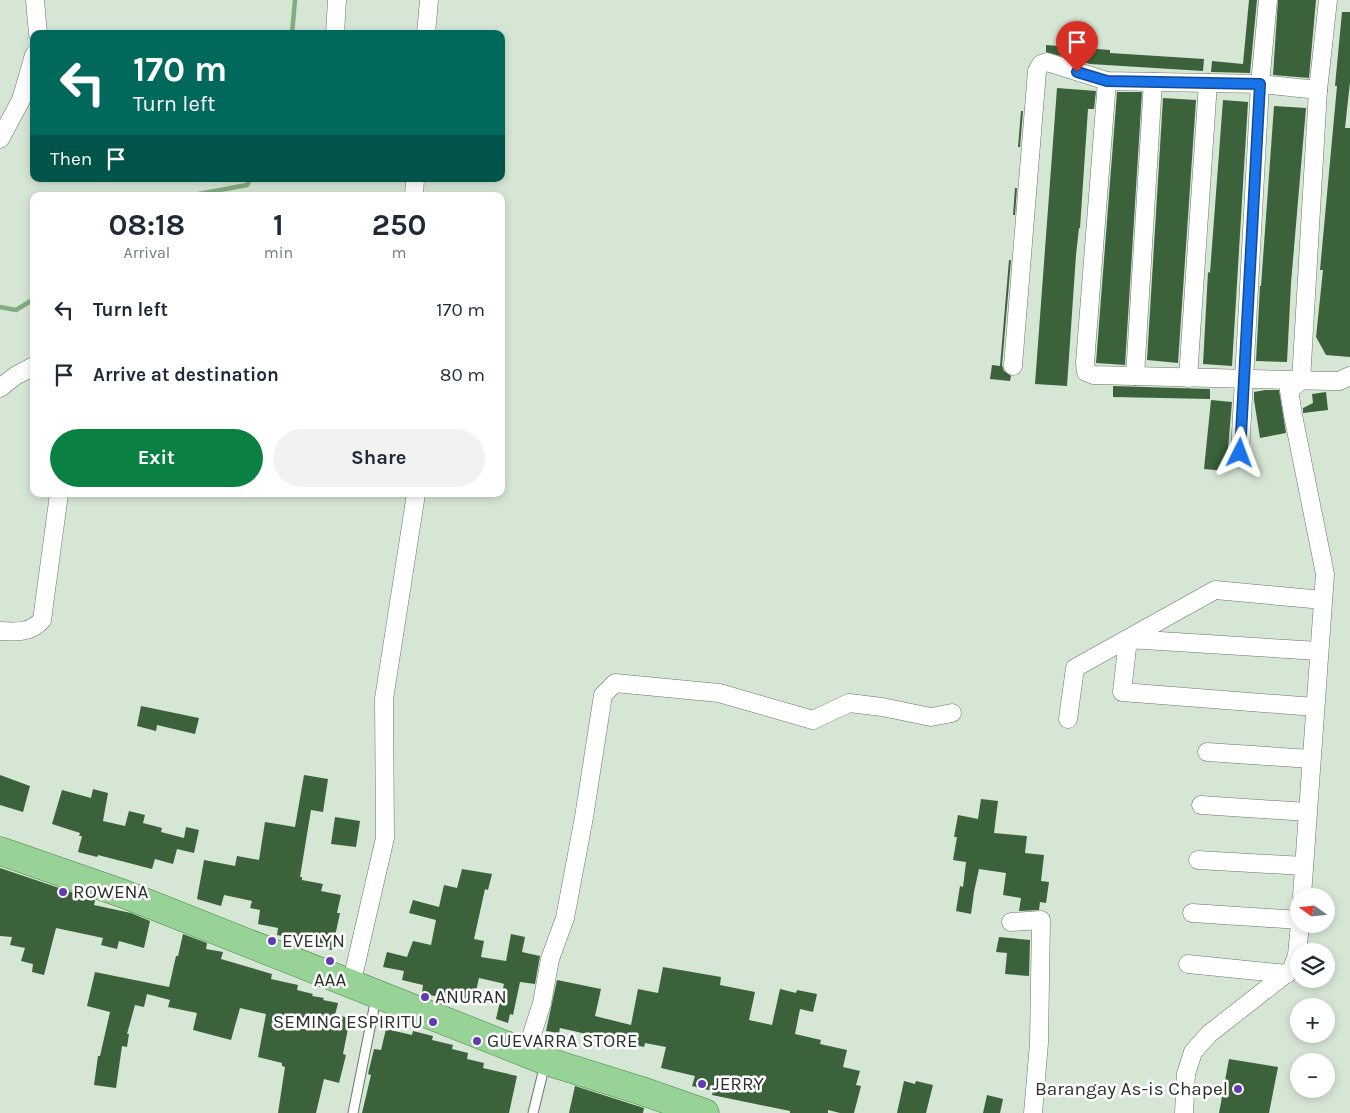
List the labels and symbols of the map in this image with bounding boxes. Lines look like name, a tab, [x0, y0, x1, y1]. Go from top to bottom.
pin	[1056, 21, 1098, 72]
position arrow	[1213, 426, 1265, 478]
place label: ROWENA	[73, 881, 149, 903]
marker: ROWENA	[57, 886, 69, 898]
north arrow	[1290, 888, 1335, 932]
place label: EVELYN	[282, 930, 345, 952]
marker: EVELYN	[266, 935, 278, 947]
marker: AAA	[324, 955, 336, 967]
place label: AAA	[314, 969, 346, 991]
place label: ANURAN	[435, 986, 507, 1008]
marker: ANURAN	[419, 991, 431, 1003]
place label: SEMING ESPIRITU	[273, 1011, 423, 1033]
marker: SEMING ESPIRITU	[427, 1016, 439, 1028]
place label: GUEVARRA STORE	[487, 1030, 638, 1052]
marker: GUEVARRA STORE	[471, 1035, 483, 1047]
place label: JERRY	[712, 1073, 765, 1095]
marker: JERRY	[696, 1078, 708, 1090]
place label: Barangay As-is Chapel	[1035, 1078, 1228, 1100]
marker: Barangay As-is Chapel	[1232, 1083, 1244, 1095]

